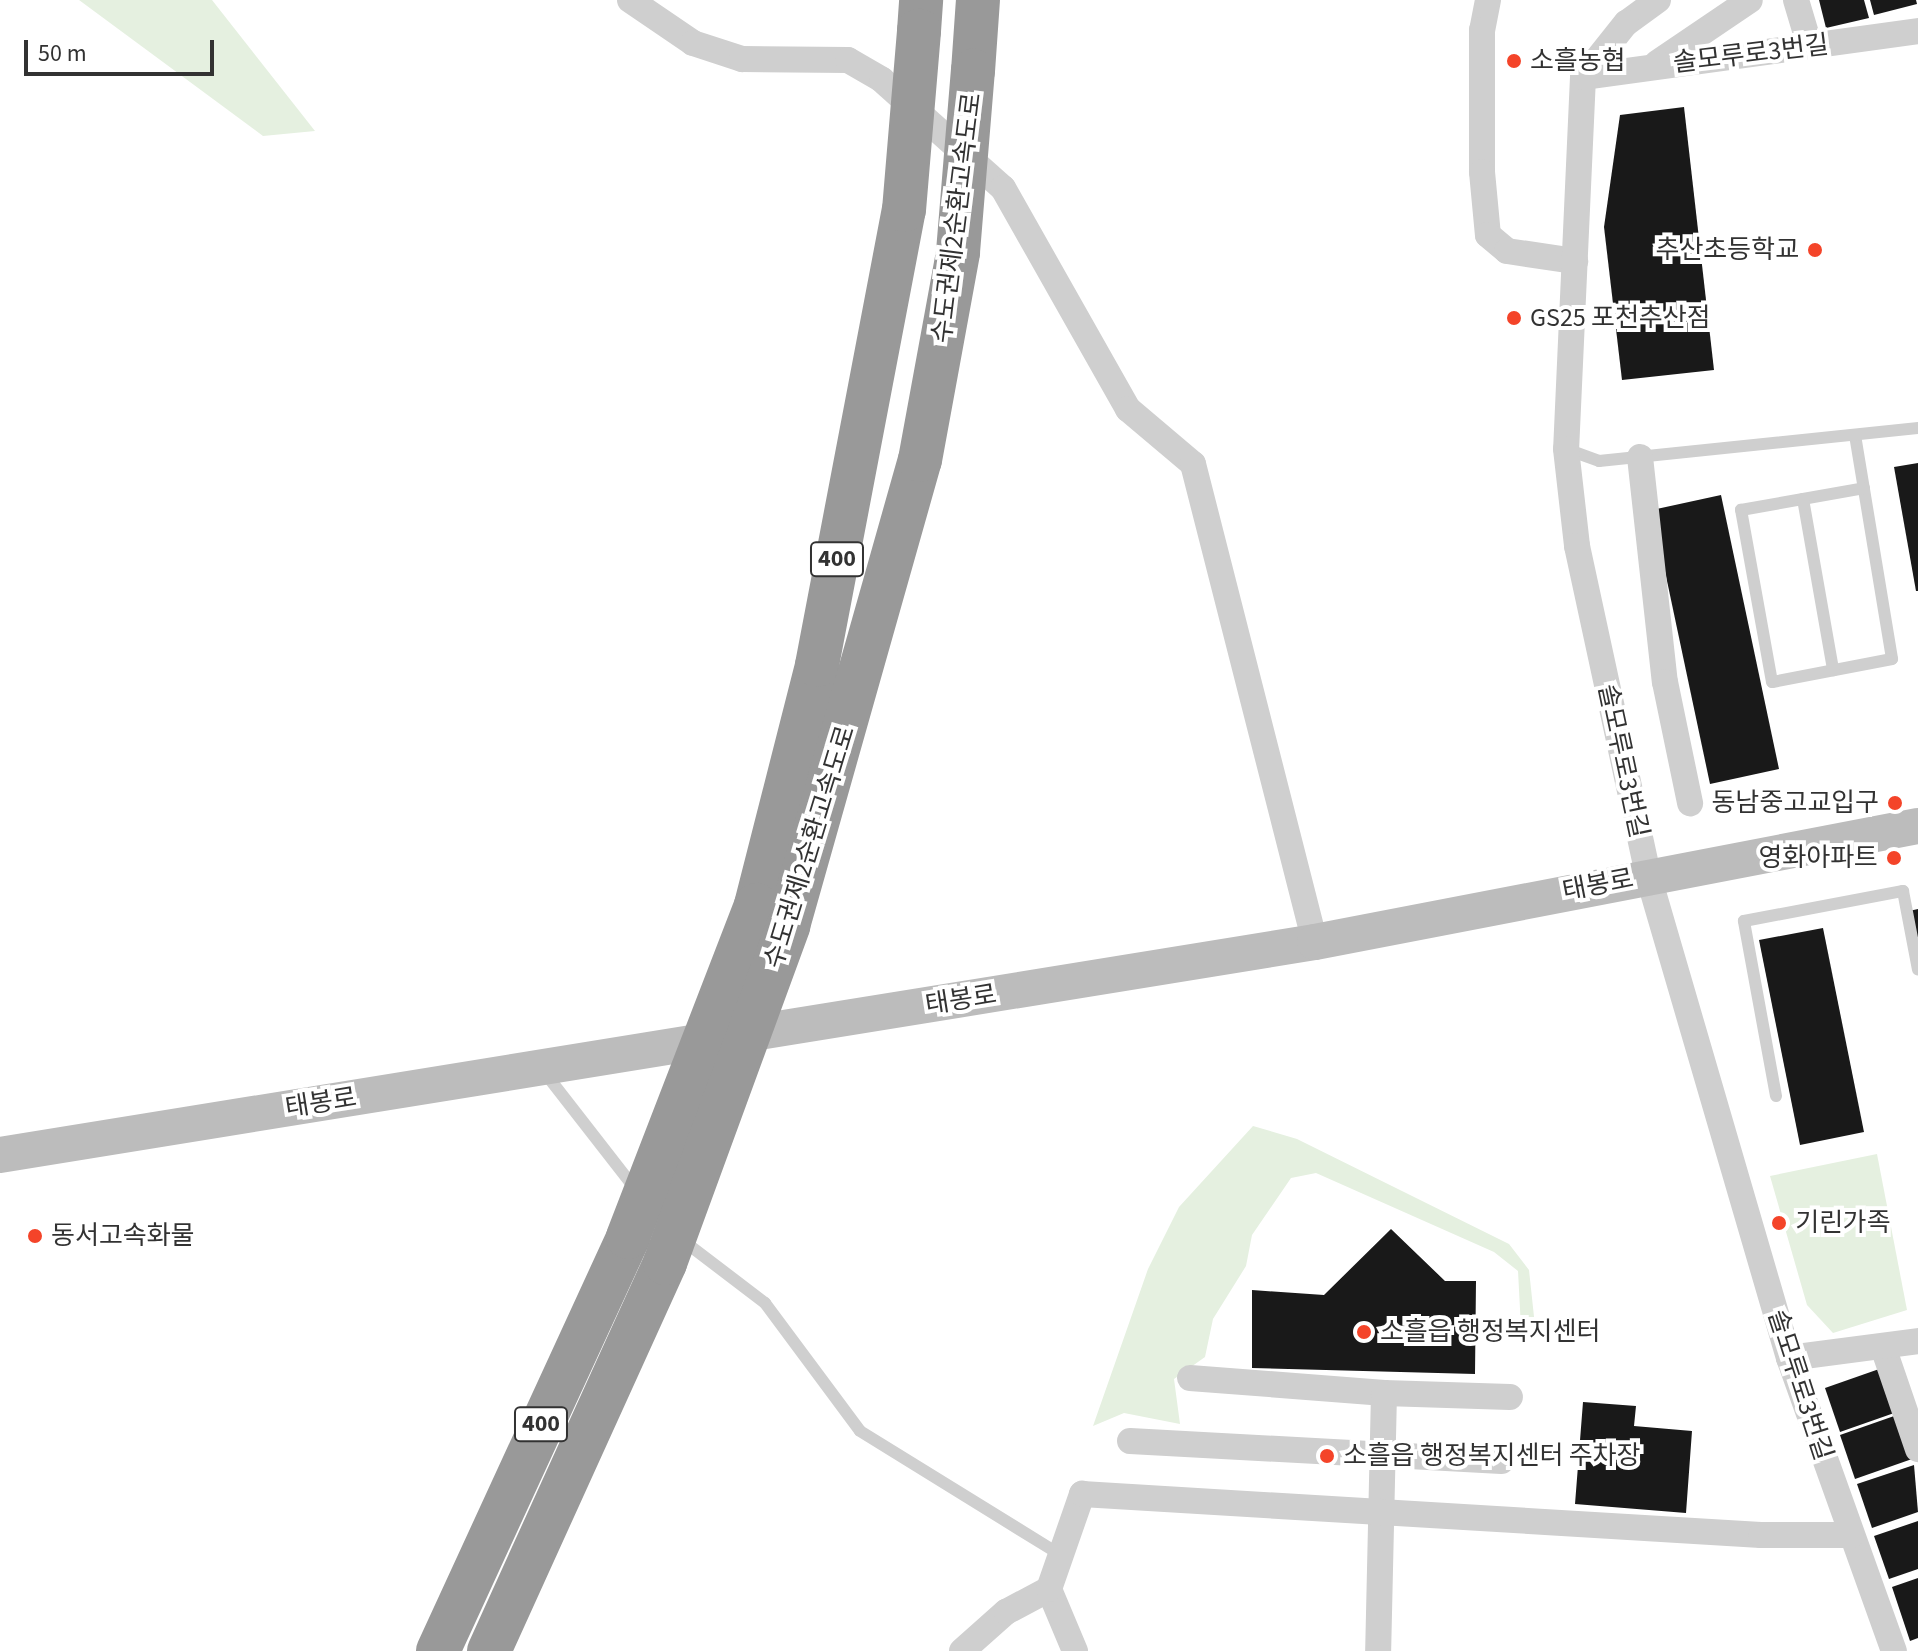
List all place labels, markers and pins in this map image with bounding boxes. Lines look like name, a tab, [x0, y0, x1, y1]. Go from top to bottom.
place label: 소흘농협	[1530, 45, 1626, 77]
marker: 소흘농협	[1505, 52, 1523, 70]
place label: 추산초등학교	[1655, 234, 1799, 266]
marker: 추산초등학교	[1806, 241, 1824, 259]
place label: GS25 포천추산점	[1530, 302, 1711, 334]
marker: GS25 포천추산점	[1505, 309, 1523, 327]
place label: 동남중고교입구	[1712, 787, 1879, 819]
marker: 동남중고교입구	[1886, 794, 1904, 812]
place label: 영화아파트	[1758, 842, 1878, 874]
marker: 영화아파트	[1885, 849, 1903, 867]
place label: 기린가족	[1795, 1207, 1891, 1239]
marker: 기린가족	[1770, 1214, 1788, 1232]
place label: 동서고속화물	[51, 1220, 195, 1252]
marker: 동서고속화물	[26, 1227, 44, 1245]
place label: 소흘읍 행정복지센터	[1380, 1316, 1600, 1348]
marker: 소흘읍 행정복지센터	[1355, 1323, 1373, 1341]
place label: 소흘읍 행정복지센터 주차장	[1343, 1440, 1640, 1472]
marker: 소흘읍 행정복지센터 주차장	[1318, 1447, 1336, 1465]

